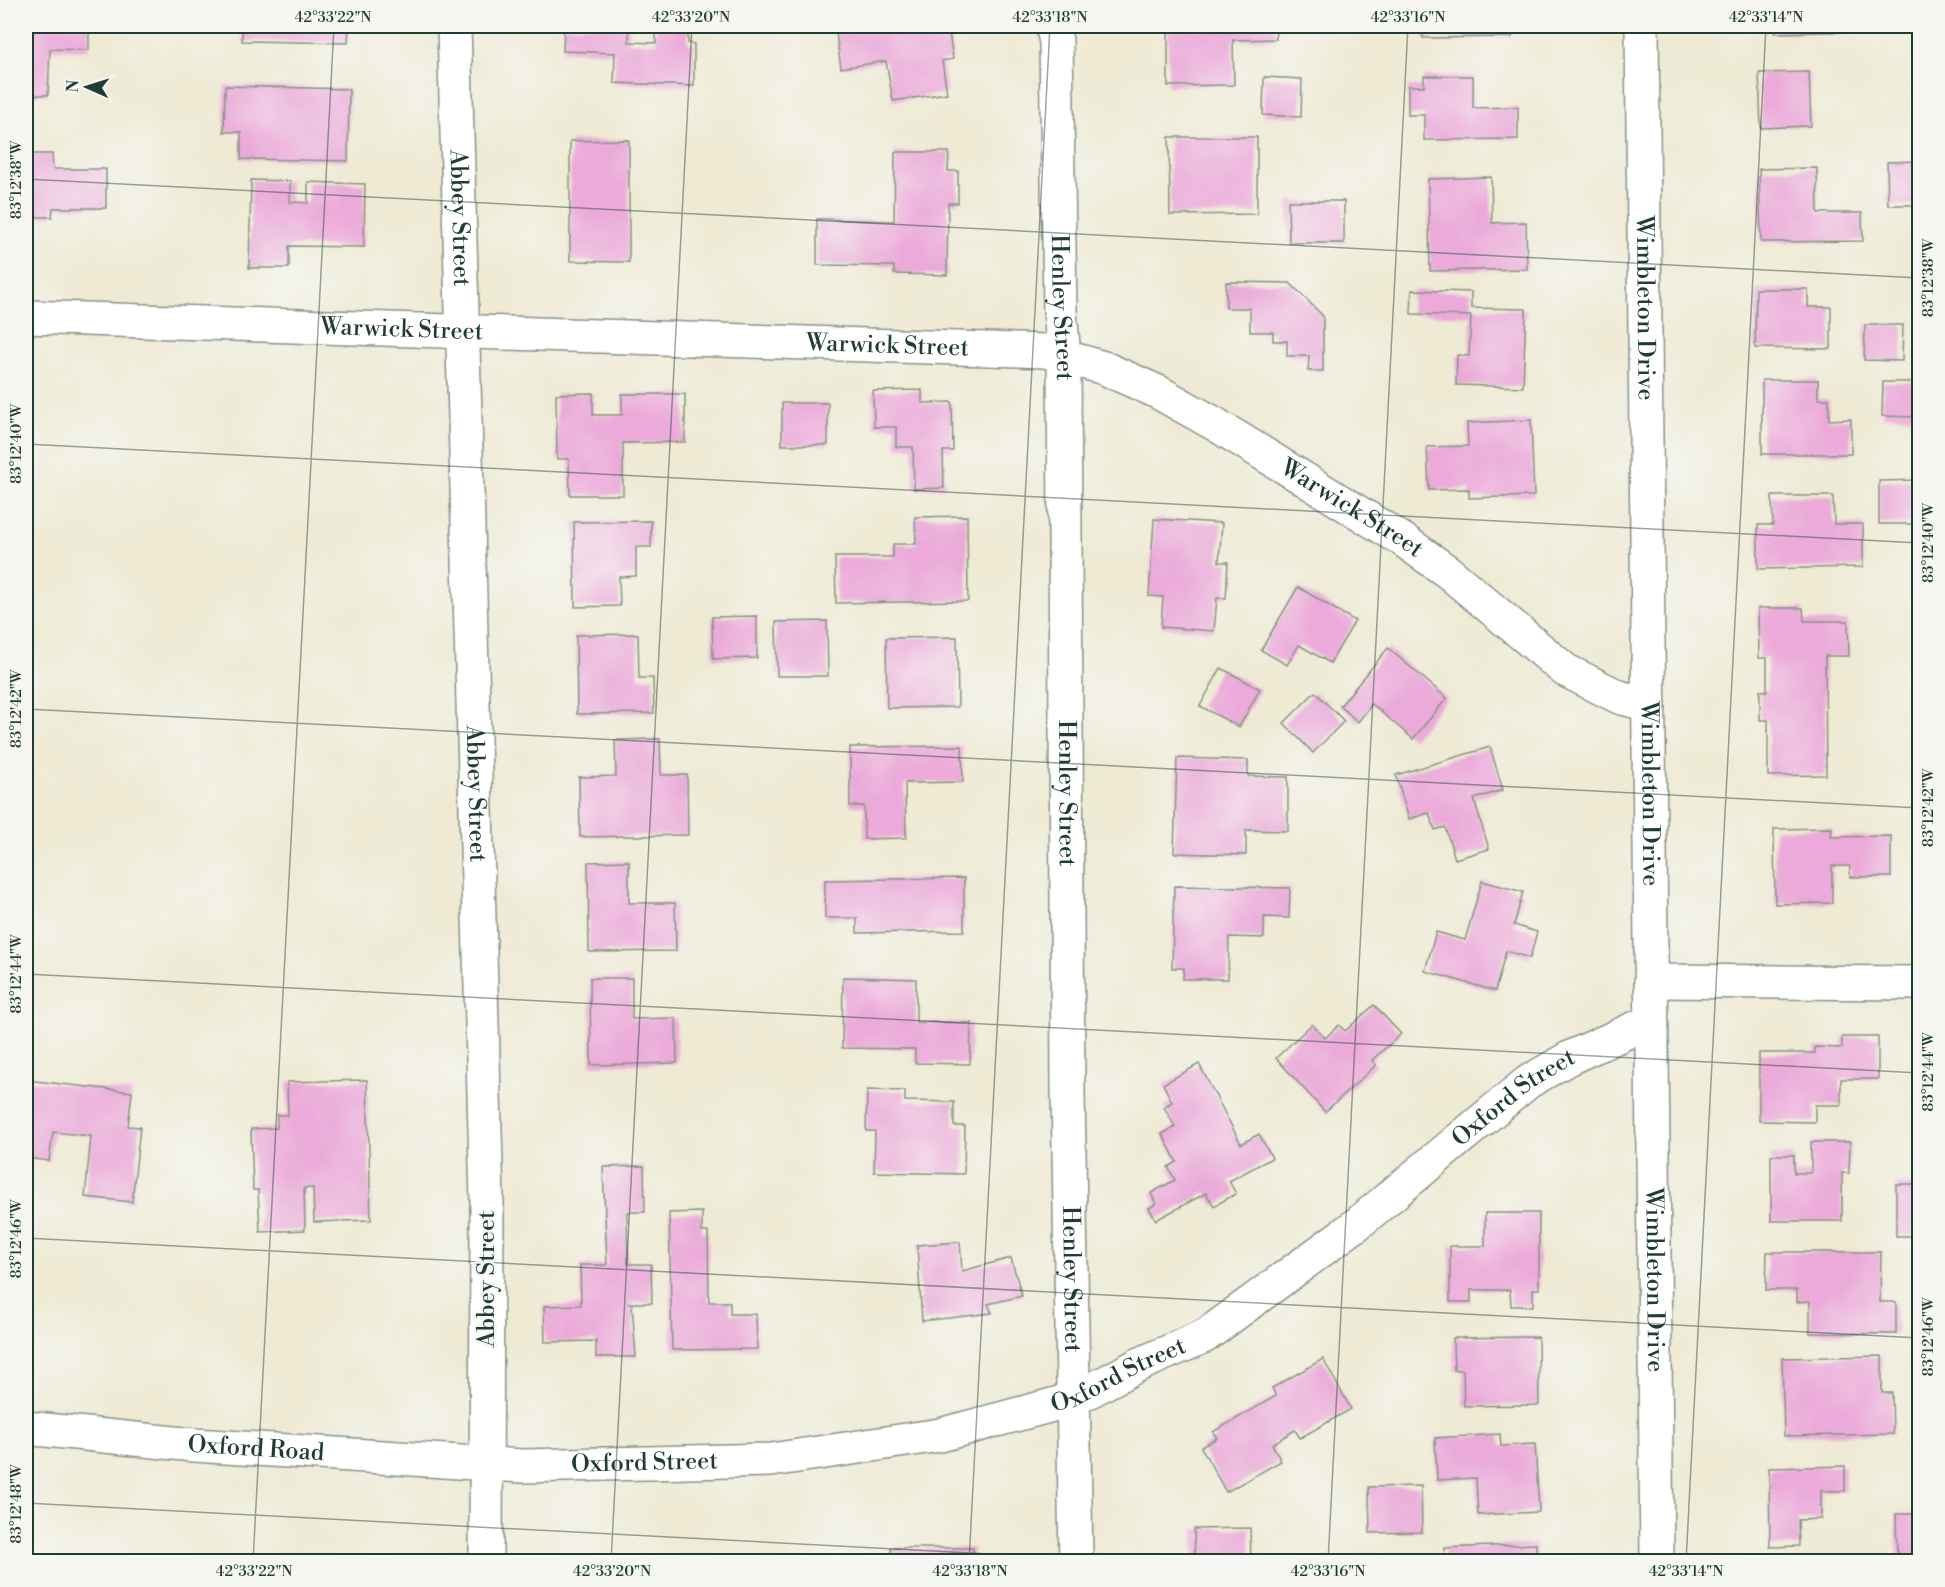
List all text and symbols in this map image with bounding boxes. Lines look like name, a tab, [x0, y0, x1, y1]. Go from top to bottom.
text: 42°33'22"N	[294, 8, 372, 27]
text: 42°33'20"N	[652, 8, 730, 27]
text: 42°33'18"N	[1012, 8, 1088, 27]
text: 42°33'16"N	[1371, 8, 1445, 27]
text: 42°33'14"N	[1729, 8, 1803, 27]
north arrow	[57, 57, 117, 117]
text: N	[63, 79, 83, 93]
text: 83°12'38"W	[7, 140, 26, 219]
street label: Abbey Street	[442, 148, 476, 287]
street label: Wimbleton Drive	[1629, 214, 1661, 401]
street label: Henley Street	[1044, 234, 1079, 381]
text: 83°12'38"W	[1919, 238, 1938, 317]
street label: Warwick Street	[319, 312, 484, 347]
street label: Warwick Street	[805, 328, 970, 363]
text: 83°12'40"W	[7, 404, 26, 484]
street label: Warwick Street	[1274, 452, 1429, 565]
text: 83°12'40"W	[1919, 503, 1938, 583]
text: 83°12'42"W	[7, 669, 26, 748]
street label: Wimbleton Drive	[1634, 700, 1665, 887]
street label: Henley Street	[1051, 720, 1082, 867]
street label: Abbey Street	[459, 724, 492, 863]
text: 83°12'42"W	[1919, 768, 1938, 847]
text: 83°12'44"W	[7, 934, 26, 1014]
text: 83°12'44"W	[1919, 1032, 1938, 1112]
street label: Oxford Street	[1446, 1042, 1580, 1154]
street label: Wimbleton Drive	[1638, 1186, 1670, 1373]
text: 83°12'46"W	[7, 1199, 26, 1279]
street label: Henley Street	[1055, 1206, 1087, 1353]
street label: Abbey Street	[472, 1210, 502, 1349]
text: 83°12'46"W	[1919, 1297, 1938, 1377]
street label: Oxford Street	[1047, 1331, 1191, 1420]
street label: Oxford Road	[187, 1430, 326, 1468]
street label: Oxford Street	[571, 1446, 719, 1480]
text: 83°12'48"W	[7, 1464, 26, 1544]
text: 42°33'22"N	[215, 1562, 293, 1581]
text: 42°33'20"N	[573, 1562, 651, 1581]
text: 42°33'18"N	[932, 1562, 1008, 1581]
text: 42°33'16"N	[1291, 1562, 1365, 1581]
text: 42°33'14"N	[1649, 1562, 1723, 1581]

